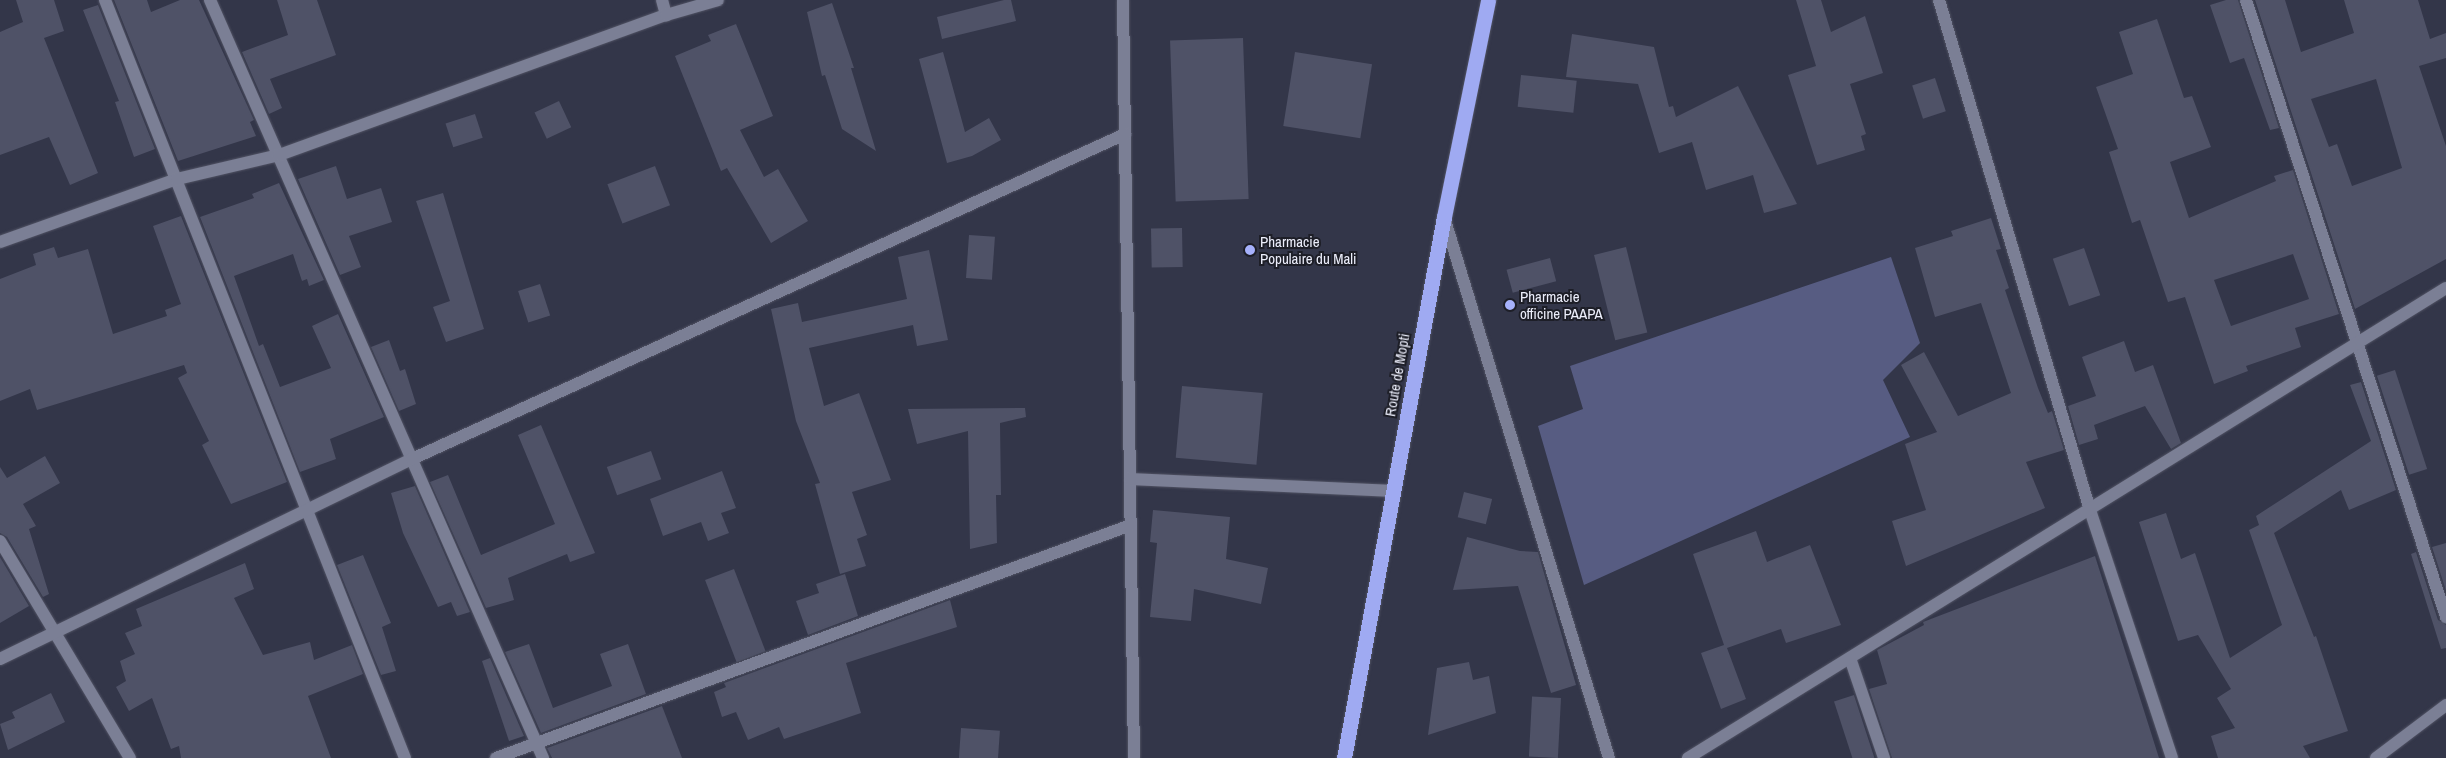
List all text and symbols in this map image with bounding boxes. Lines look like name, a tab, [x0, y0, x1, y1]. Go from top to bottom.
place label: Pharmacie Populaire du Mali	[1260, 232, 1356, 267]
marker: Pharmacie Populaire du Mali	[1244, 244, 1256, 256]
place label: Pharmacie officine PAAPA	[1520, 287, 1603, 322]
marker: Pharmacie officine PAAPA	[1504, 299, 1516, 311]
street label: Route de Mopti	[1381, 332, 1413, 418]

